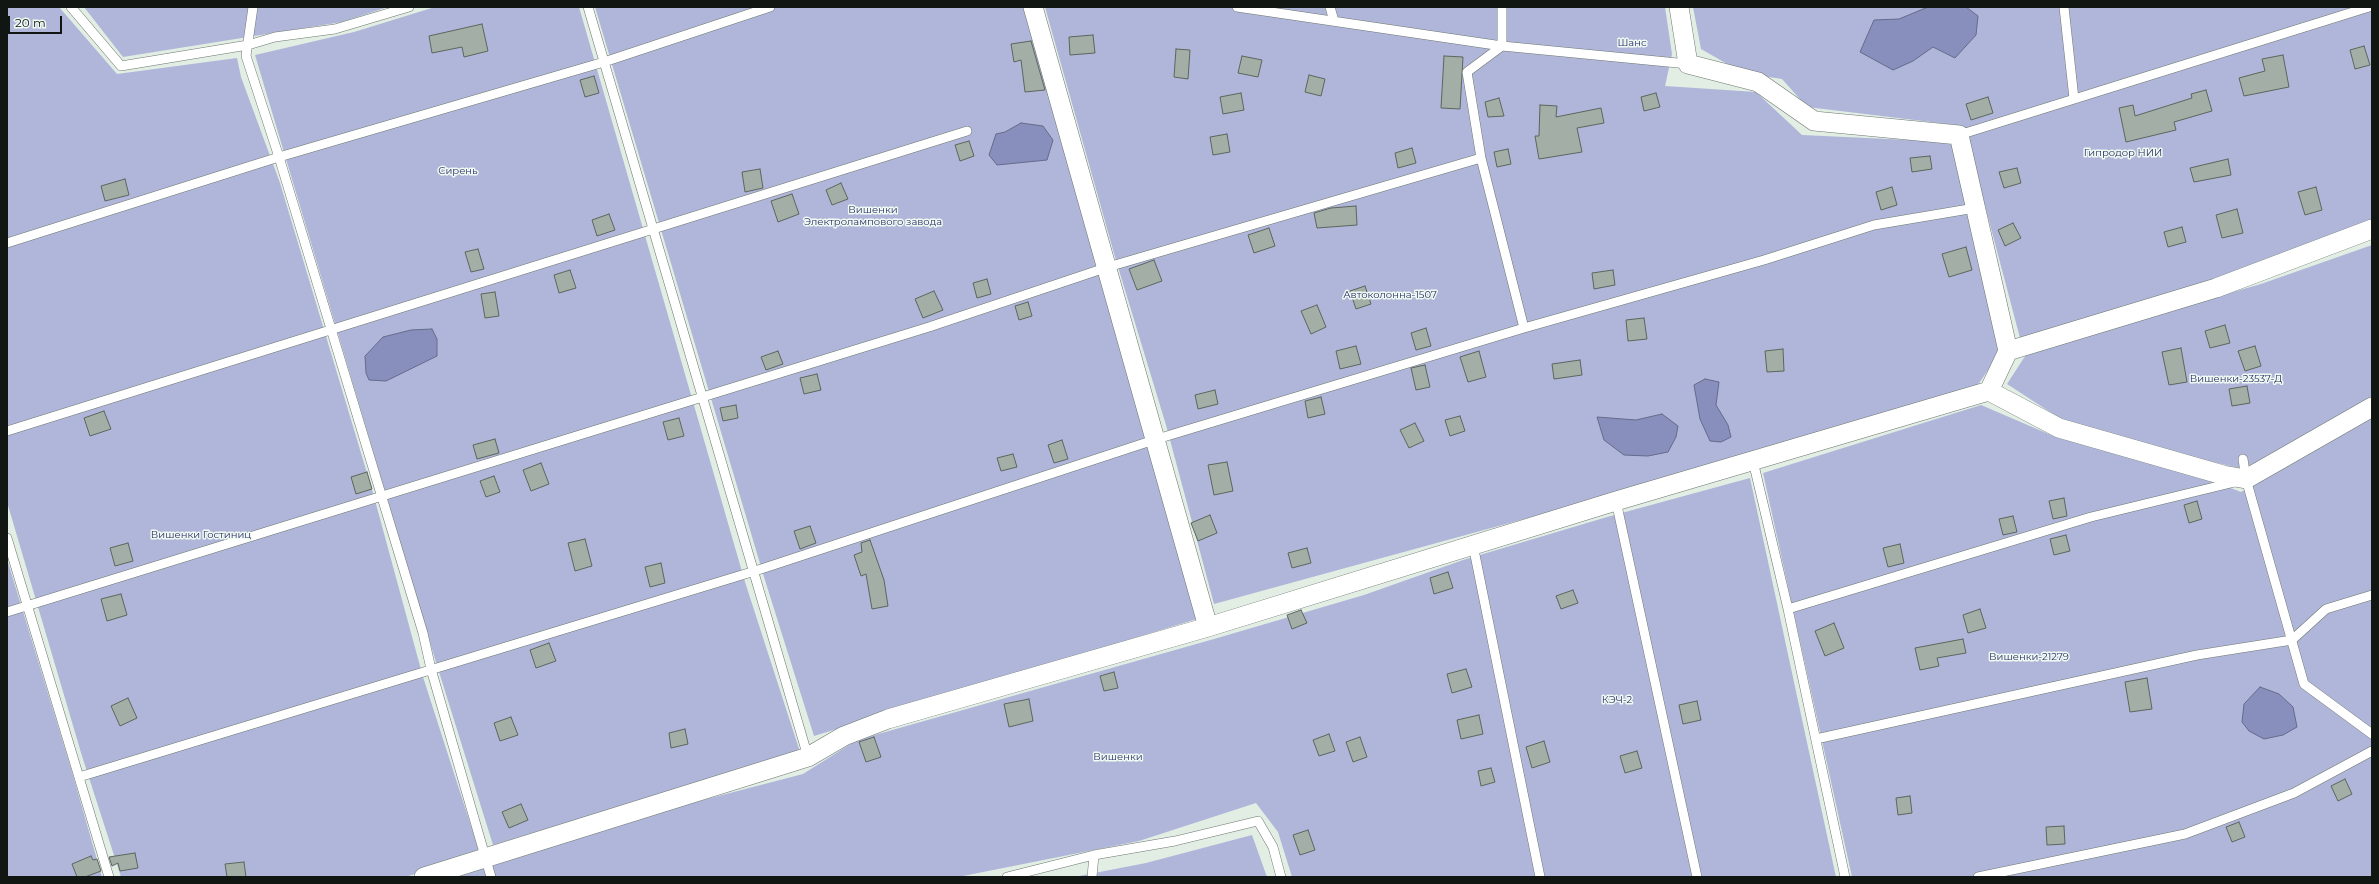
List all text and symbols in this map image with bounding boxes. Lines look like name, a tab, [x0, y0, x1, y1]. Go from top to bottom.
scale bar	[10, 8, 64, 34]
text: 20 m	[15, 15, 46, 30]
park label: Шанс	[1617, 37, 1647, 49]
park label: Гипродор НИИ	[2084, 147, 2162, 159]
park label: Сирень	[438, 165, 478, 177]
park label: Вишенки Электролампового завода	[804, 204, 942, 228]
park label: Автоколонна-1507	[1343, 289, 1437, 301]
park label: Вишенки-23537-Д	[2190, 373, 2282, 385]
park label: Вишенки Гостиниц	[151, 529, 251, 541]
park label: Вишенки-21279	[1989, 651, 2069, 663]
park label: КЭЧ-2	[1602, 694, 1632, 706]
park label: Вишенки	[1093, 751, 1143, 763]

